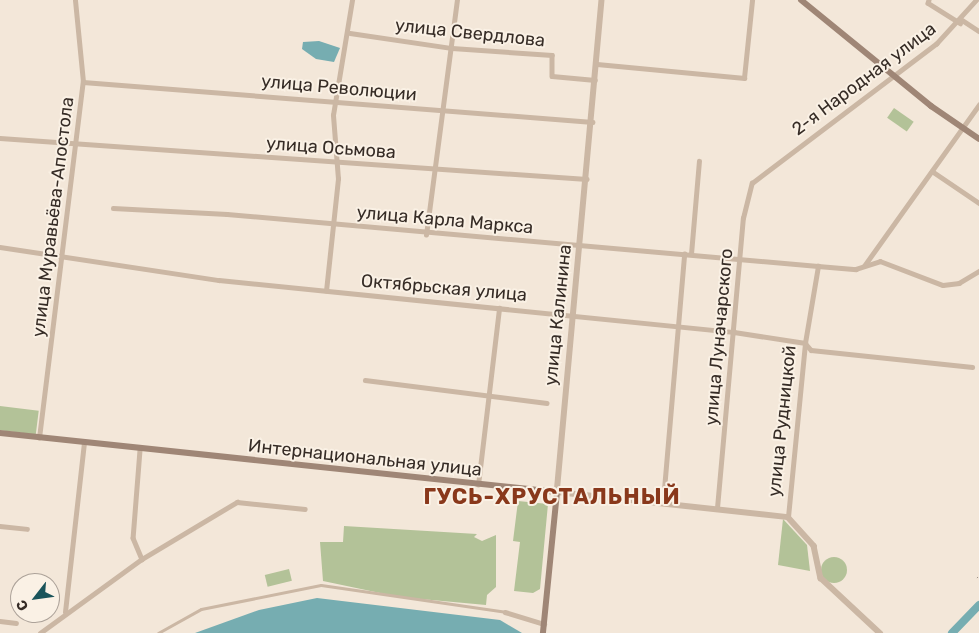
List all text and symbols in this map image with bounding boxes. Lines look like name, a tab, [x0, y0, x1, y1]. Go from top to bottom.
street label: улица Свердлова	[394, 14, 546, 52]
street label: 2-я Народная улица	[788, 18, 940, 140]
street label: улица Революции	[260, 70, 418, 106]
street label: улица Муравьёва-Апостола	[28, 96, 78, 338]
street label: улица Осьмова	[265, 133, 397, 163]
street label: улица Карла Маркса	[356, 202, 534, 238]
street label: улица Калинина	[540, 243, 576, 387]
street label: улица Луначарского	[701, 248, 737, 426]
street label: Октябрьская улица	[360, 270, 528, 306]
street label: улица Рудницкой	[763, 344, 801, 498]
street label: Интернациональная улица	[247, 435, 483, 481]
district label: ГУСЬ-ХРУСТАЛЬНЫЙ	[421, 484, 683, 510]
north arrow	[10, 573, 60, 623]
text: С	[13, 597, 32, 614]

